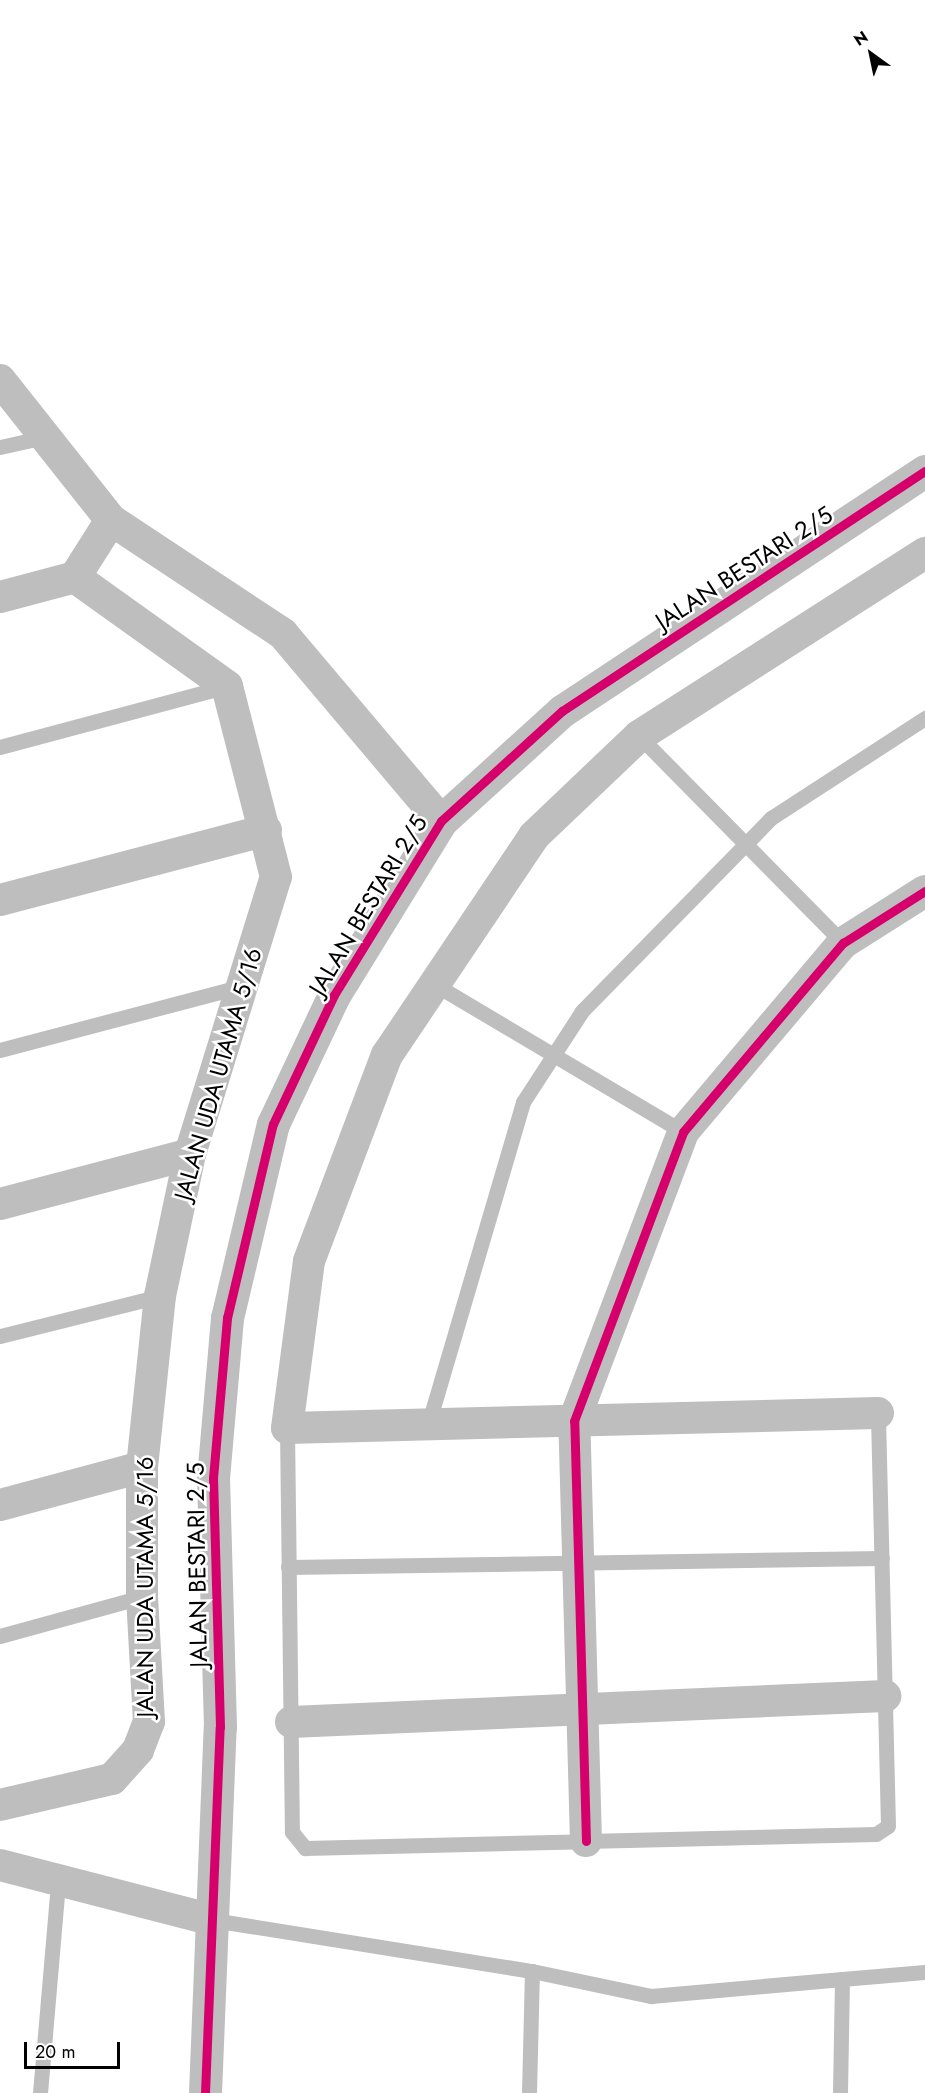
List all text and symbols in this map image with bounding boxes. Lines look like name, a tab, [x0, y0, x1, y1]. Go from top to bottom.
north arrow	[841, 24, 901, 84]
text: N	[849, 25, 873, 52]
street label: JALAN BESTARI 2/5	[650, 500, 838, 636]
street label: JALAN BESTARI 2/5	[303, 810, 433, 1000]
street label: JALAN UDA UTAMA 5/16	[168, 945, 268, 1203]
street label: JALAN UDA UTAMA 5/16	[131, 1456, 159, 1718]
street label: JALAN BESTARI 2/5	[181, 1462, 213, 1668]
scale bar	[27, 2030, 123, 2068]
text: 20 m	[35, 2039, 75, 2065]

